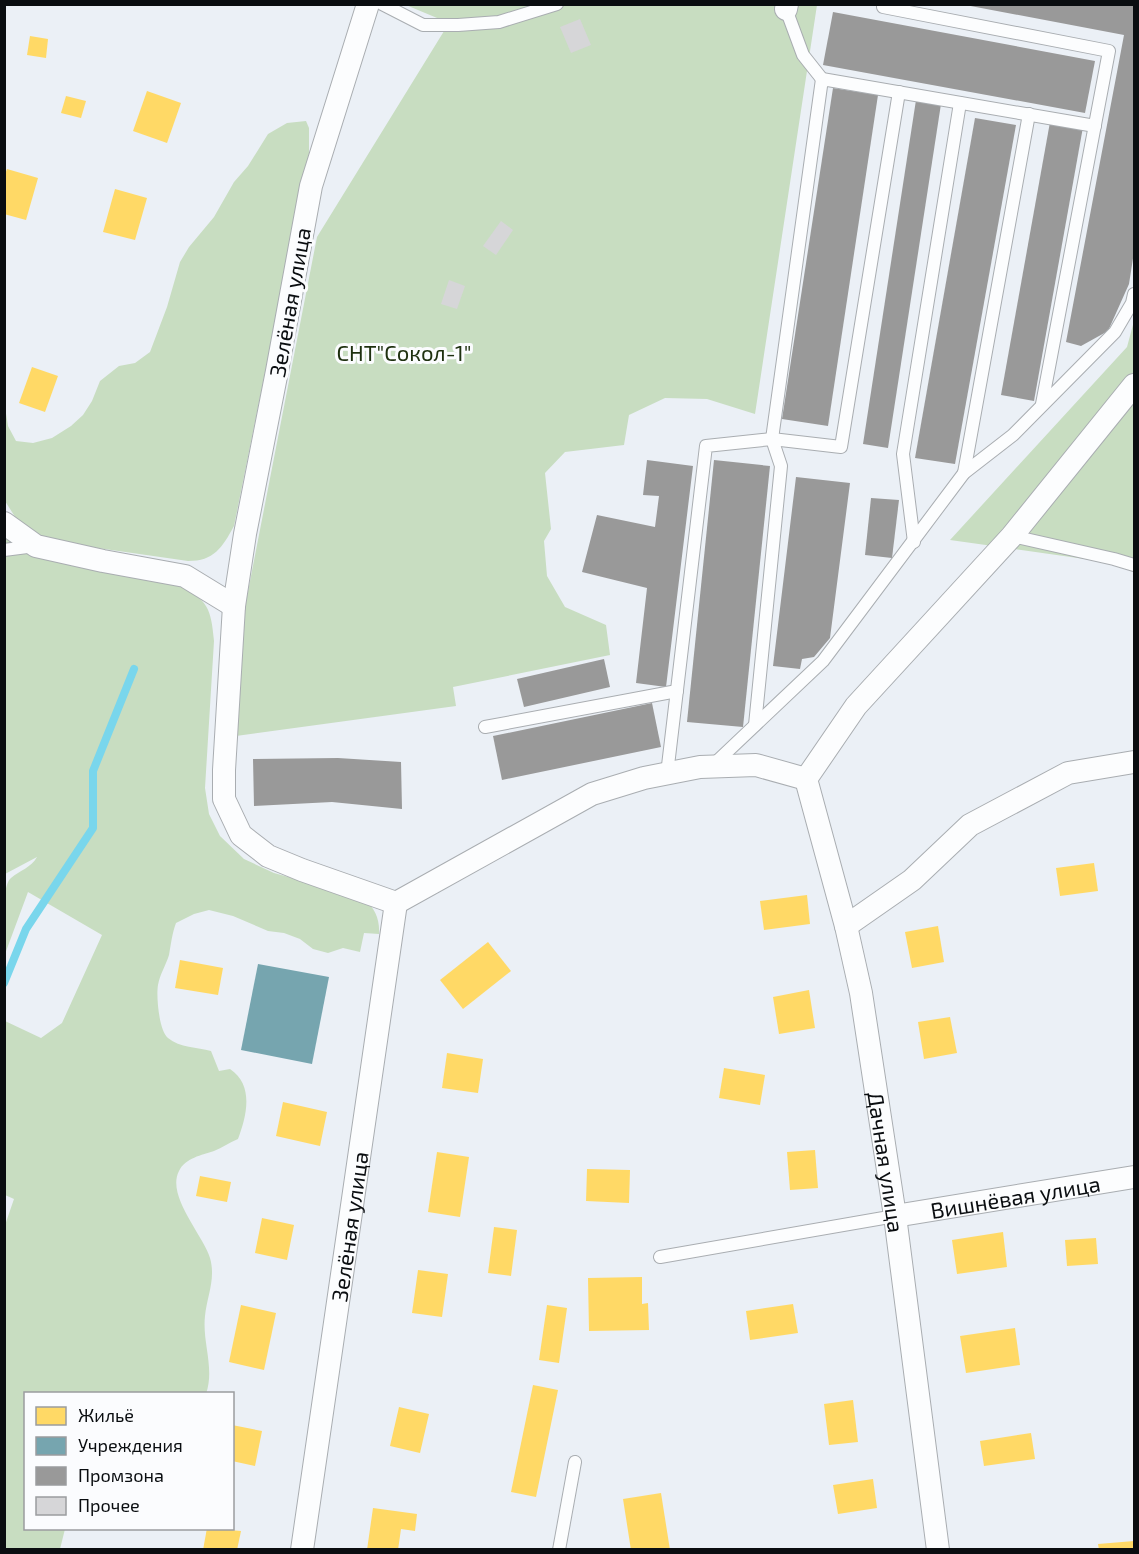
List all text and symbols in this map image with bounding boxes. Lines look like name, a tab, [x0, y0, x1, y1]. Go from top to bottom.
street label: Зелёная улица	[263, 225, 316, 379]
park label: СНТ"Сокол-1"	[337, 339, 471, 365]
street label: Дачная улица	[863, 1090, 910, 1234]
street label: Зелёная улица	[325, 1150, 373, 1303]
street label: Вишнёвая улица	[929, 1170, 1102, 1223]
legend	[24, 1392, 234, 1530]
text: Жильё	[78, 1404, 134, 1426]
text: Учреждения	[78, 1434, 183, 1456]
text: Промзона	[78, 1464, 164, 1486]
text: Прочее	[78, 1494, 140, 1516]

